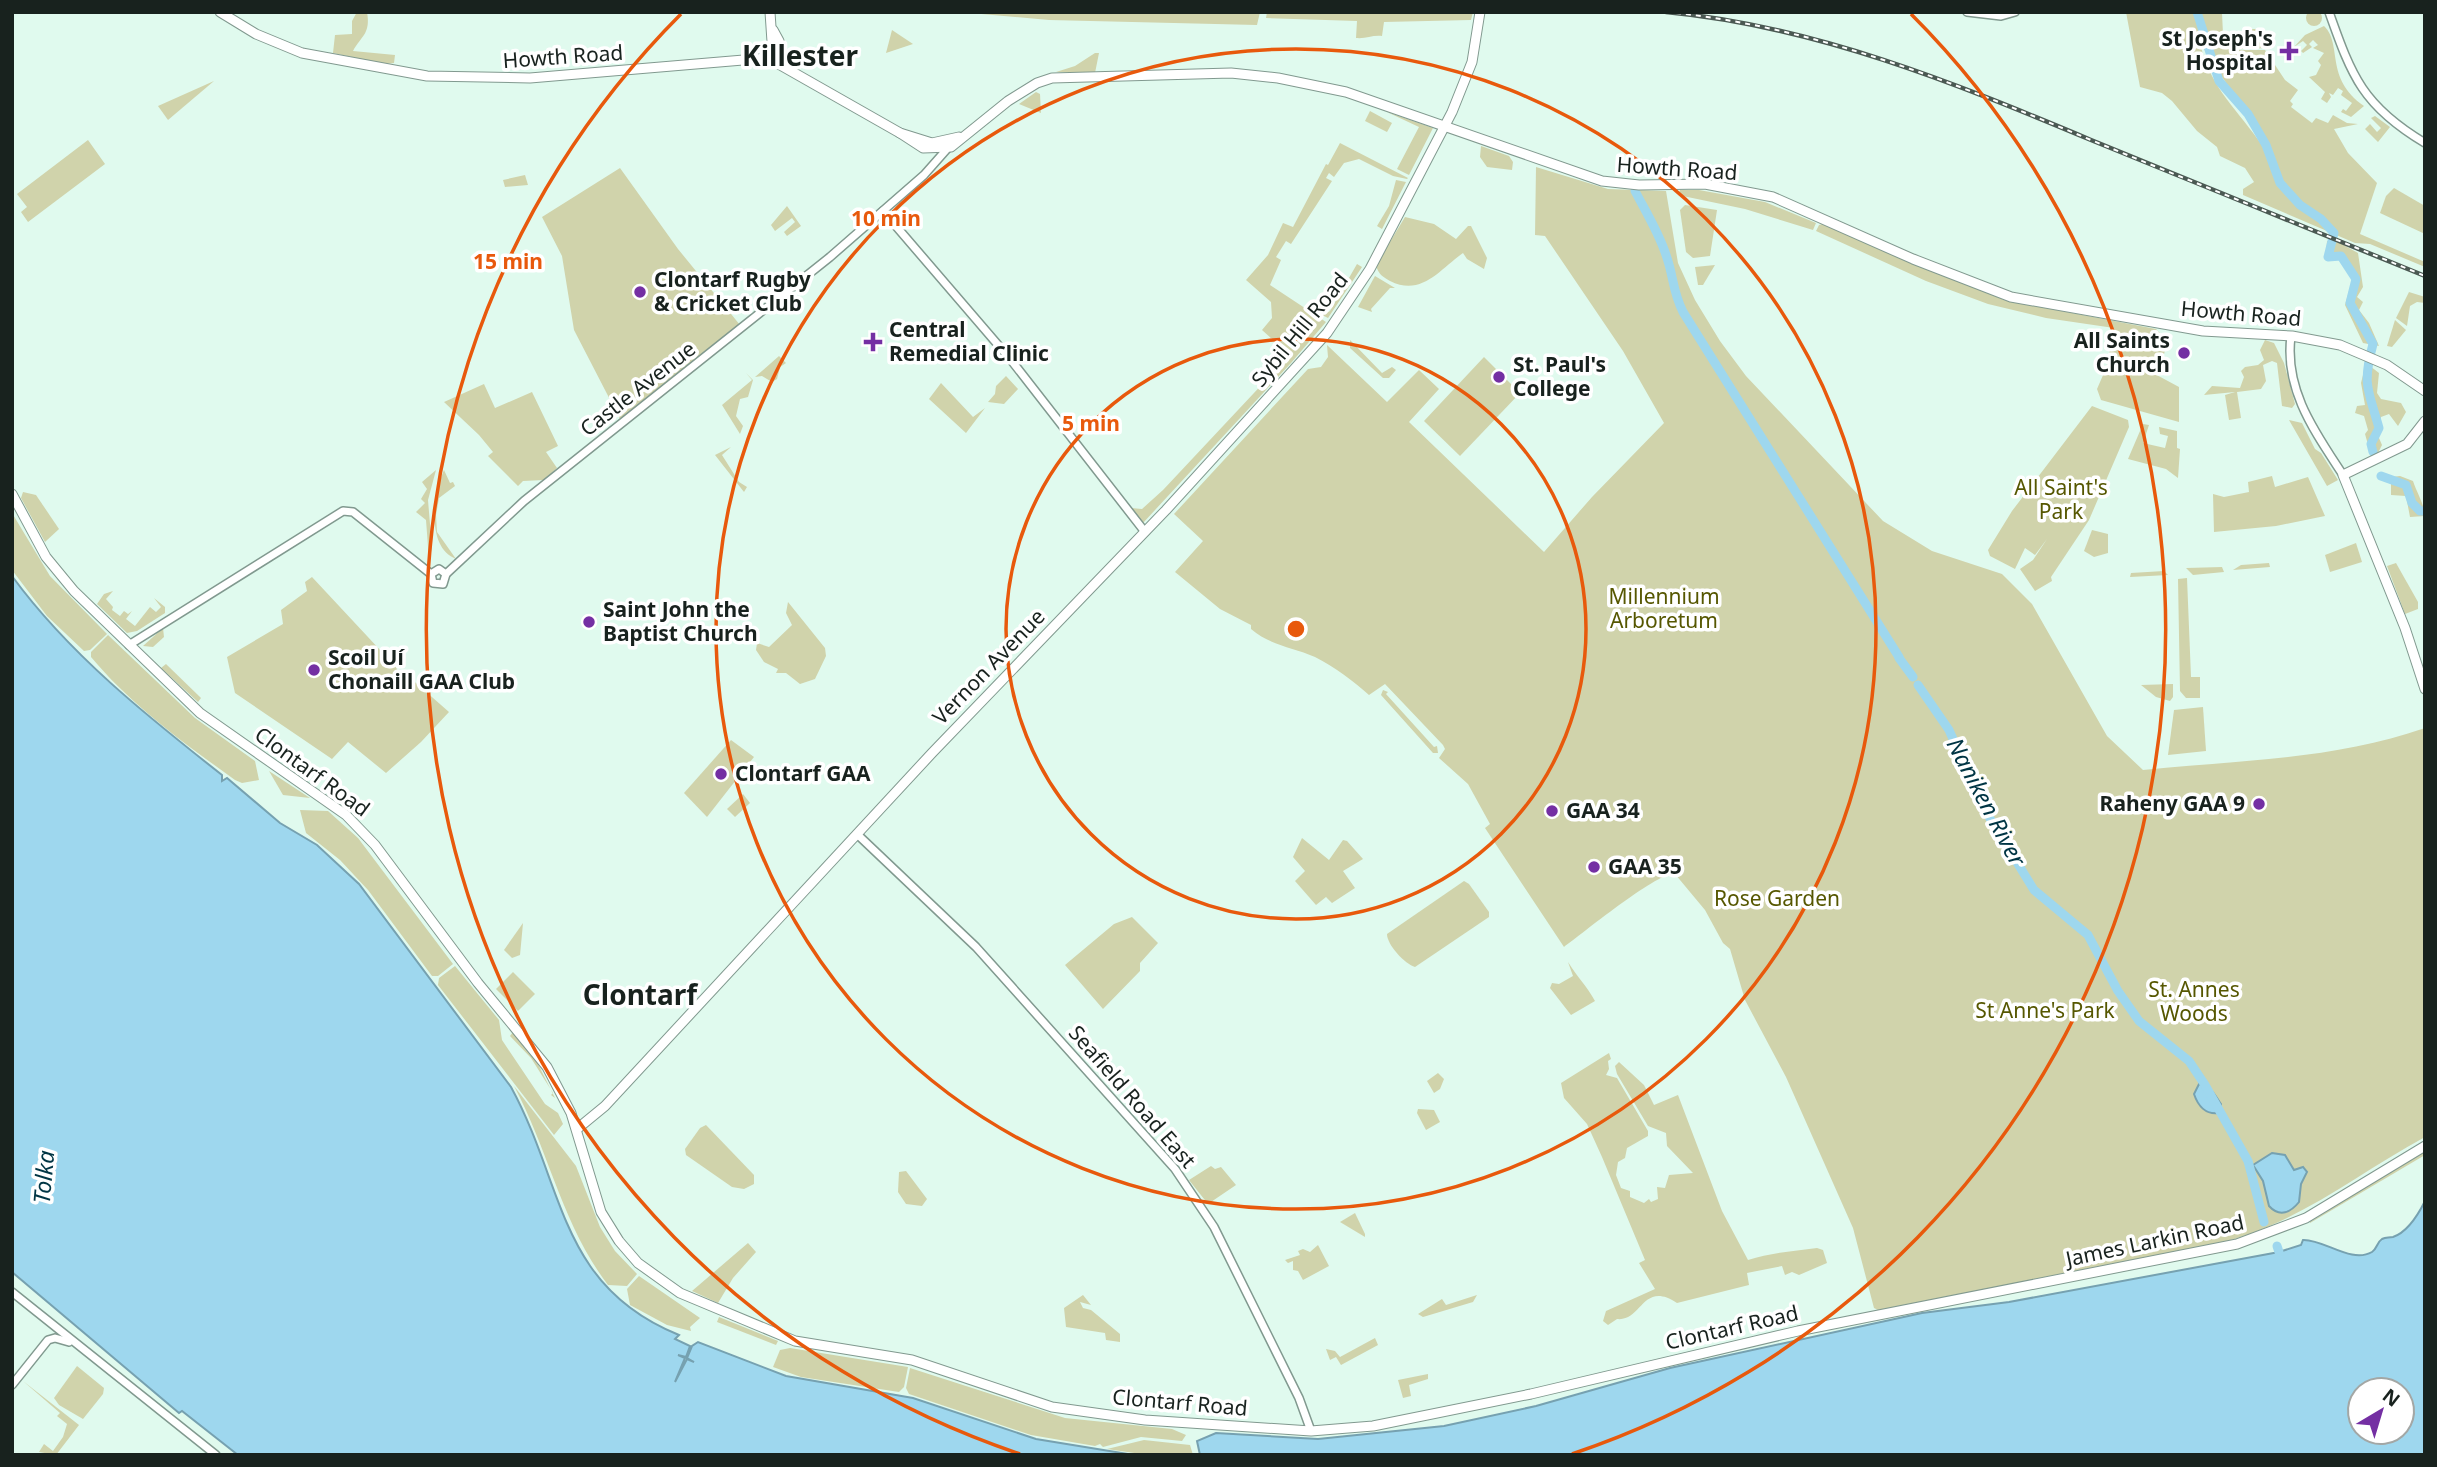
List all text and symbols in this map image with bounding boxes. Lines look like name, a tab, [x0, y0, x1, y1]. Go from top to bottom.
place label: St Joseph's Hospital	[2161, 24, 2273, 76]
district label: Killester	[742, 36, 858, 74]
street label: Howth Road	[502, 38, 624, 74]
marker: St Joseph's Hospital	[2279, 41, 2299, 61]
street label: Howth Road	[1616, 150, 1738, 186]
text: 10 min	[851, 204, 921, 232]
text: 15 min	[473, 247, 543, 275]
place label: Clontarf Rugby & Cricket Club	[654, 265, 811, 317]
street label: Sybil Hill Road	[1245, 266, 1354, 392]
marker: Clontarf Rugby & Cricket Club	[632, 284, 648, 300]
street label: Howth Road	[2180, 294, 2302, 332]
place label: Central Remedial Clinic	[889, 315, 1049, 367]
place label: All Saints Church	[2074, 326, 2170, 378]
marker: Central Remedial Clinic	[863, 332, 883, 352]
street label: Castle Avenue	[574, 334, 701, 442]
marker: All Saints Church	[2176, 345, 2192, 361]
place label: St. Paul's College	[1513, 350, 1606, 402]
marker: St. Paul's College	[1491, 369, 1507, 385]
text: 5 min	[1062, 409, 1120, 437]
park label: All Saint's Park	[2014, 473, 2108, 525]
park label: Millennium Arboretum	[1608, 582, 1720, 634]
place label: Saint John the Baptist Church	[603, 595, 758, 647]
street label: Vernon Avenue	[926, 602, 1051, 730]
marker: Saint John the Baptist Church	[581, 614, 597, 630]
centre of rings	[1284, 617, 1308, 641]
place label: Scoil Uí Chonaill GAA Club	[328, 643, 515, 695]
marker: Scoil Uí Chonaill GAA Club	[306, 662, 322, 678]
street label: Clontarf Road	[250, 720, 376, 822]
water label: Naniken River	[1940, 732, 2034, 872]
place label: Clontarf GAA	[735, 759, 871, 787]
marker: Clontarf GAA	[713, 766, 729, 782]
place label: Raheny GAA 9	[2100, 789, 2245, 817]
place label: GAA 34	[1566, 796, 1640, 824]
marker: Raheny GAA 9	[2251, 796, 2267, 812]
marker: GAA 34	[1544, 803, 1560, 819]
place label: GAA 35	[1608, 852, 1682, 880]
marker: GAA 35	[1586, 859, 1602, 875]
park label: Rose Garden	[1714, 884, 1840, 912]
district label: Clontarf	[583, 975, 699, 1013]
park label: St. Annes Woods	[2148, 975, 2240, 1027]
park label: St Anne's Park	[1975, 996, 2116, 1024]
street label: Seafield Road East	[1063, 1019, 1203, 1174]
water label: Tolka	[25, 1149, 61, 1205]
street label: James Larkin Road	[2061, 1207, 2246, 1273]
street label: Clontarf Road	[1663, 1298, 1801, 1356]
north arrow	[2346, 1376, 2416, 1446]
street label: Clontarf Road	[1111, 1382, 1249, 1422]
text: N	[2377, 1383, 2406, 1413]

